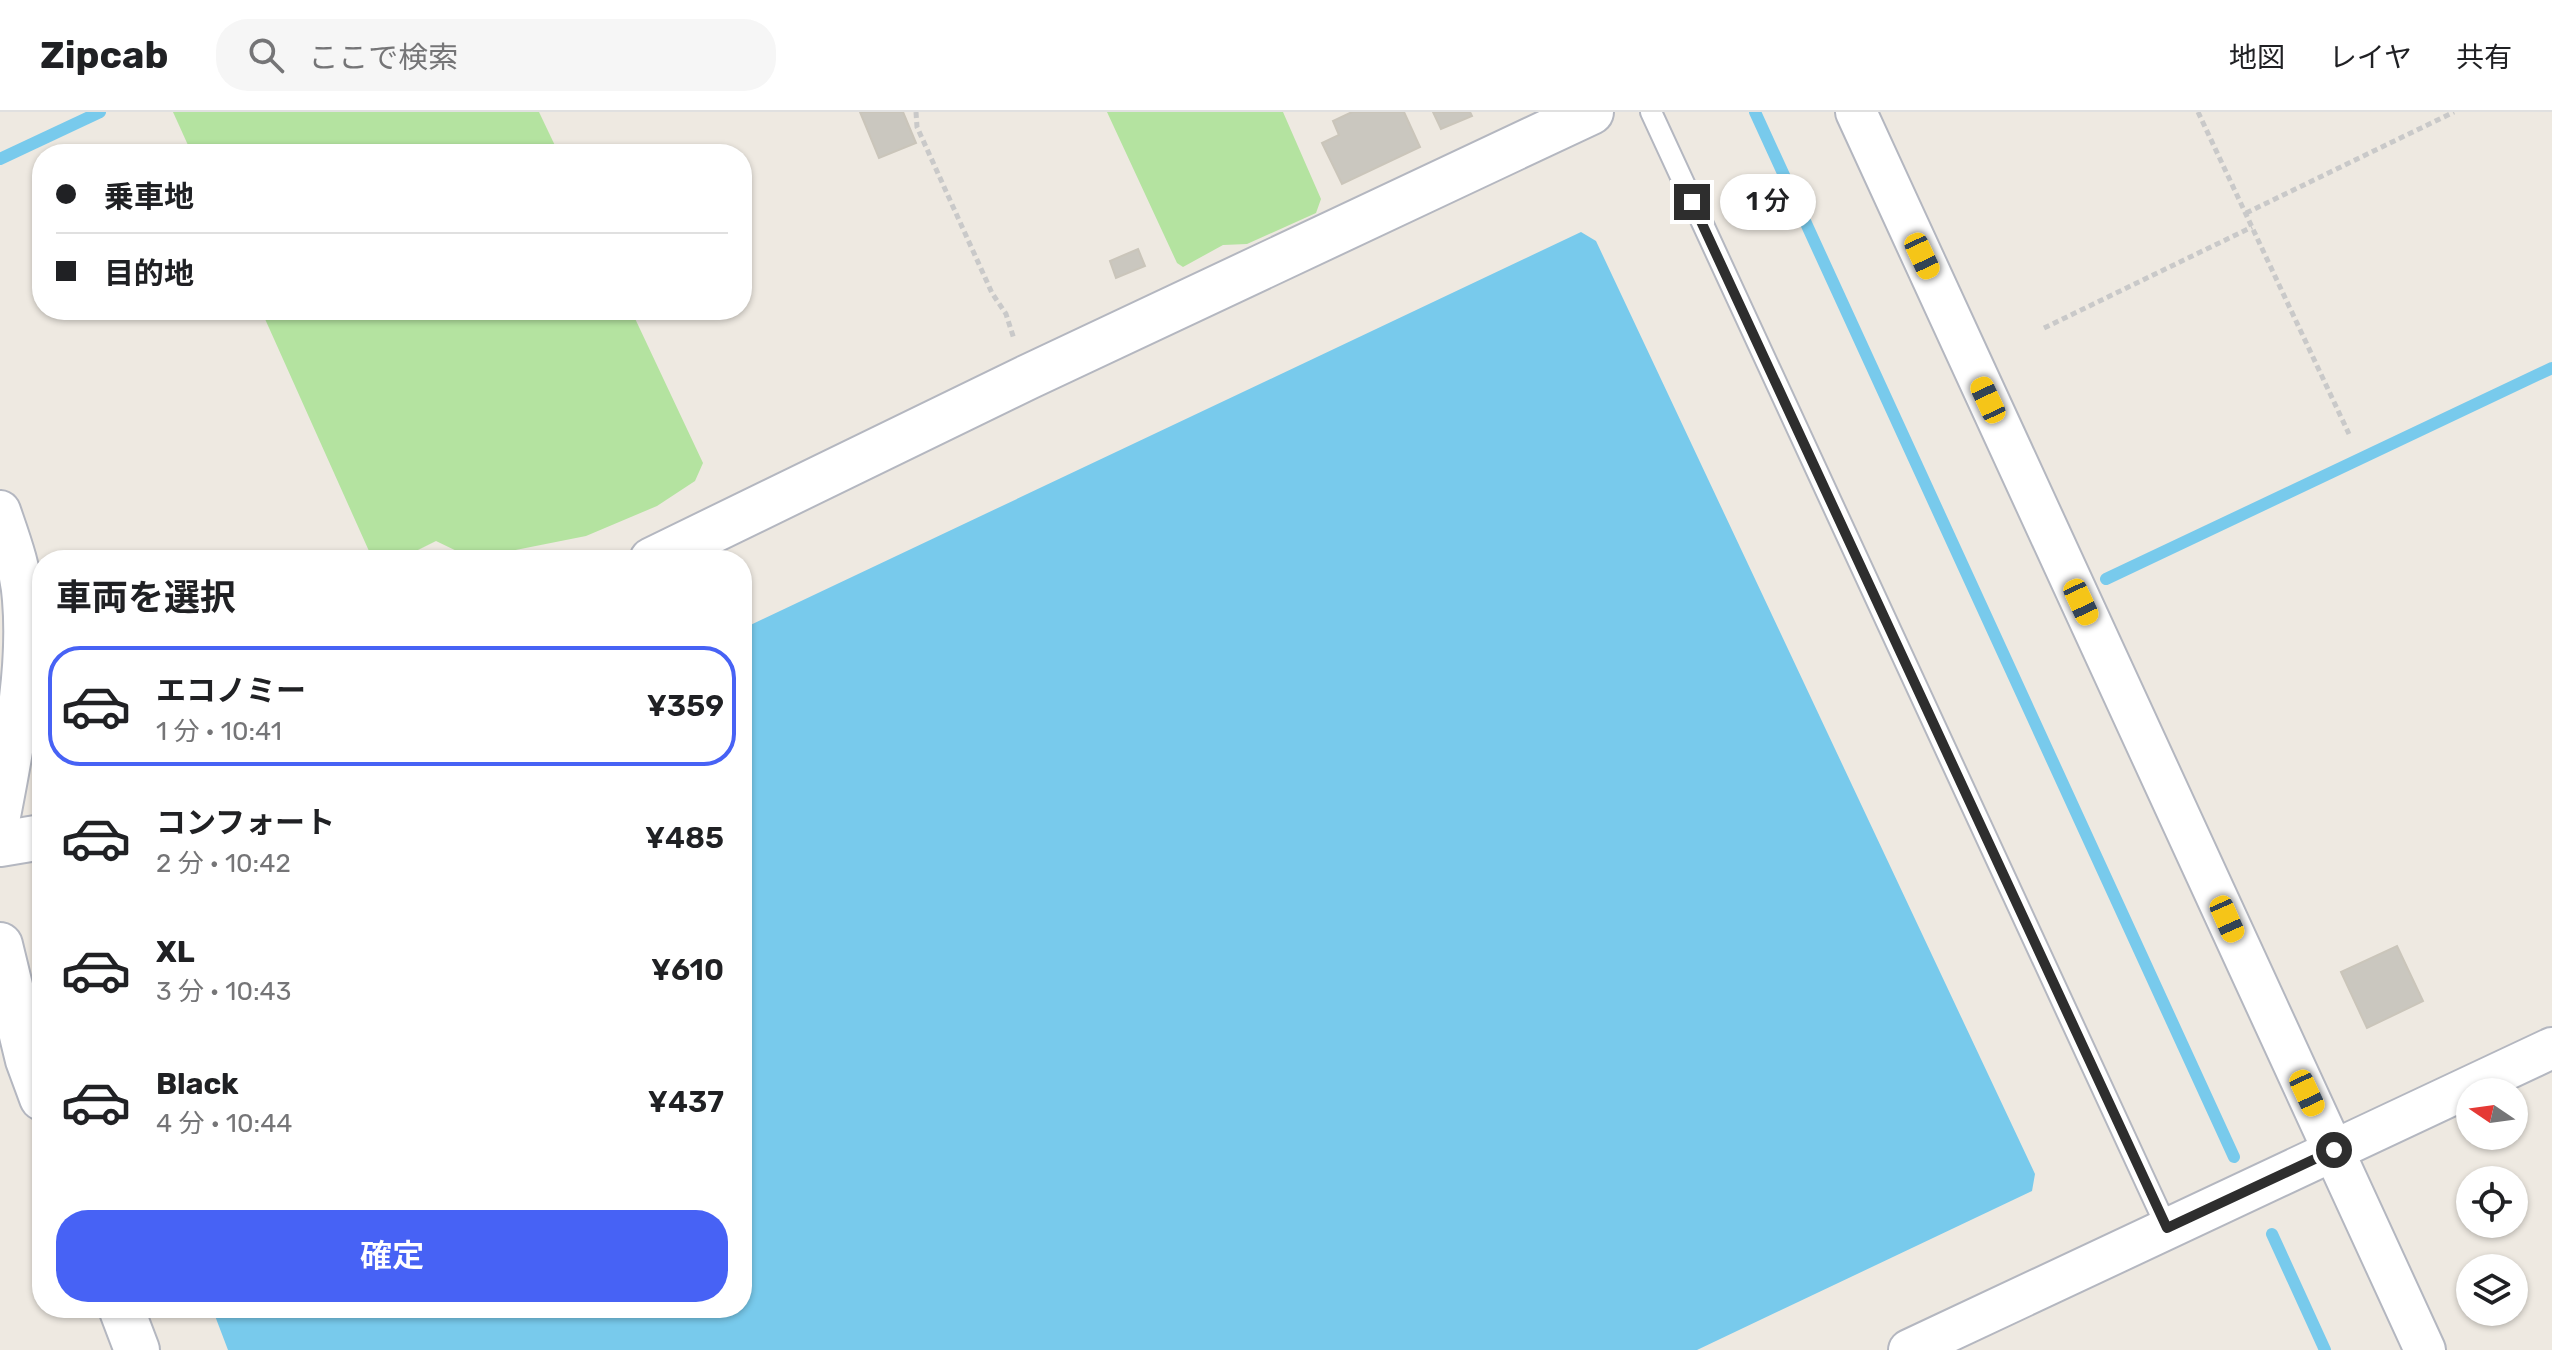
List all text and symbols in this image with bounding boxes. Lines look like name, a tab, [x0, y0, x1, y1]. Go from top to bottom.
search box	[216, 19, 776, 91]
text: Zipcab	[40, 32, 168, 78]
icon: search	[244, 33, 288, 77]
text: ここで検索	[308, 40, 458, 76]
text: 地図	[2229, 41, 2285, 74]
text: レイヤ	[2329, 41, 2412, 74]
text: 共有	[2456, 41, 2512, 74]
callout: 1 分	[1720, 174, 1816, 230]
text: 乗車地	[104, 179, 194, 215]
route end	[1674, 184, 1710, 220]
text: 1 分	[1746, 186, 1790, 217]
car	[1901, 229, 1943, 283]
text: 目的地	[104, 256, 194, 292]
car	[1967, 373, 2009, 427]
car	[2060, 575, 2102, 629]
text: 車両を選択	[56, 576, 236, 619]
icon: car	[60, 670, 132, 742]
text: エコノミー	[156, 673, 306, 709]
text: ¥359	[647, 688, 724, 724]
text: 1 分 · 10:41	[156, 716, 282, 747]
icon: car	[60, 802, 132, 874]
text: コンフォート	[156, 805, 335, 841]
text: ¥485	[645, 820, 724, 856]
text: 2 分 · 10:42	[156, 848, 291, 879]
car	[2206, 892, 2248, 946]
icon: car	[60, 934, 132, 1006]
text: XL	[156, 934, 195, 970]
text: ¥610	[651, 952, 724, 988]
text: 3 分 · 10:43	[156, 976, 291, 1007]
icon: car	[60, 1066, 132, 1138]
text: Black	[156, 1066, 239, 1102]
car	[2286, 1066, 2328, 1120]
north arrow	[2456, 1078, 2528, 1150]
map controls	[2456, 1078, 2528, 1326]
text: ¥437	[648, 1084, 724, 1120]
text: 4 分 · 10:44	[156, 1108, 292, 1139]
route start	[2316, 1132, 2352, 1168]
button: locate	[2456, 1166, 2528, 1238]
button: 確定	[56, 1210, 728, 1302]
button: layers	[2456, 1254, 2528, 1326]

